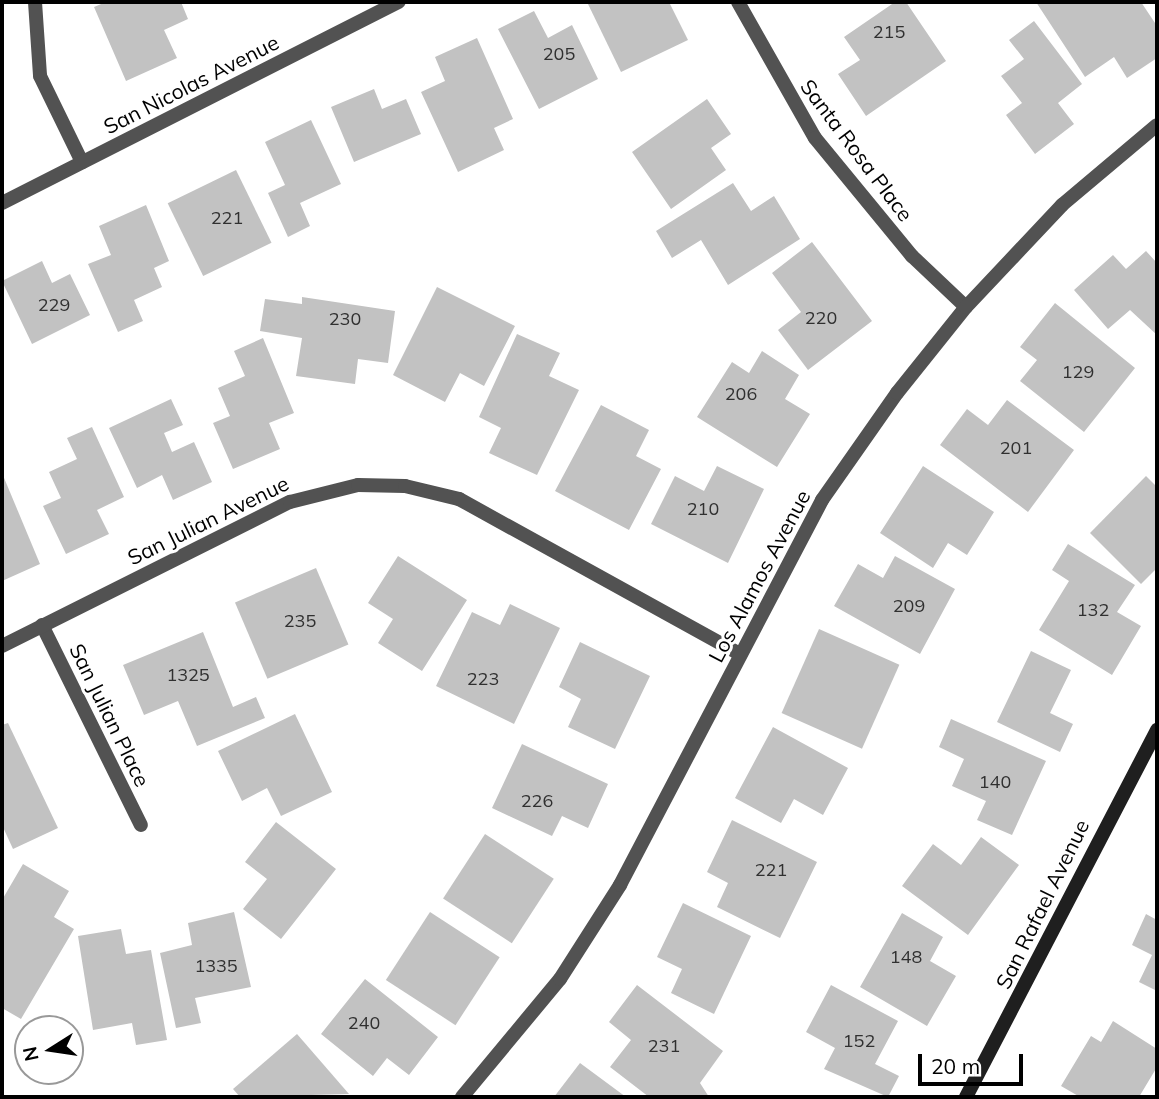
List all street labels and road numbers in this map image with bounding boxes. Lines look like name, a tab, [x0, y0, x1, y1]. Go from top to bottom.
street label: San Nicolas Avenue	[99, 29, 283, 139]
street label: Santa Rosa Place	[795, 74, 919, 226]
street label: San Julian Avenue	[123, 470, 293, 570]
street label: Los Alamos Avenue	[703, 485, 815, 667]
street label: San Julian Place	[65, 639, 155, 791]
street label: San Rafael Avenue	[990, 815, 1094, 993]

